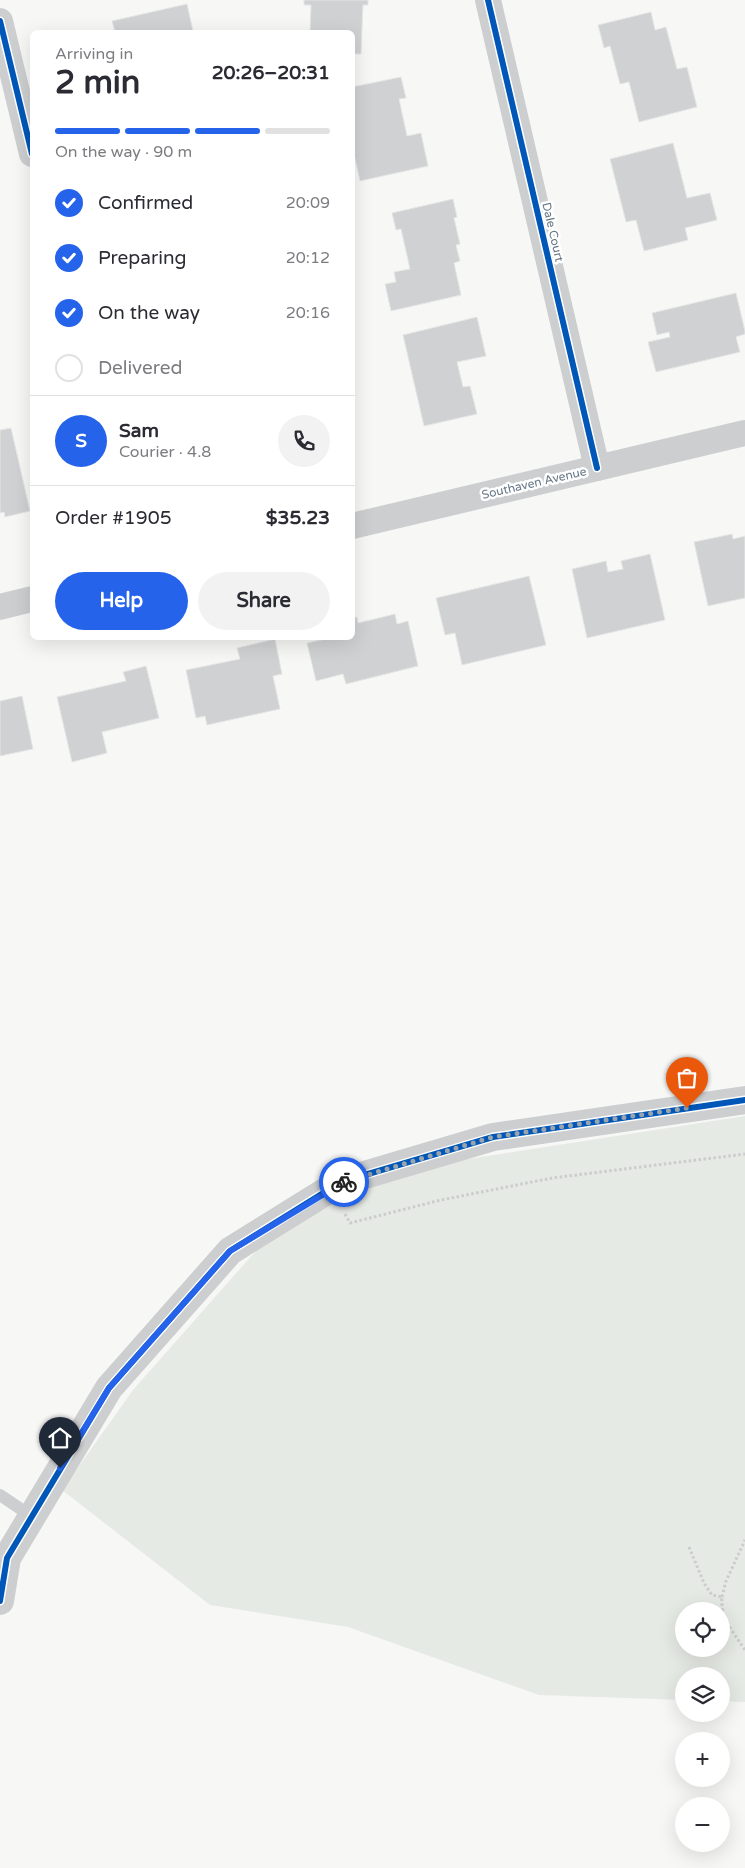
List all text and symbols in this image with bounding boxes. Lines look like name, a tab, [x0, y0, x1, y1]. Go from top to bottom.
text: Arriving in	[55, 44, 133, 64]
text: 20:26–20:31	[212, 62, 330, 84]
text: 2 min	[55, 64, 140, 102]
text: On the way · 90 m	[55, 142, 192, 162]
icon: check	[55, 189, 83, 217]
text: Confirmed	[98, 192, 193, 214]
text: 20:09	[286, 193, 330, 213]
street label: Dale Court	[539, 201, 567, 263]
icon: check	[55, 244, 83, 272]
text: Preparing	[98, 247, 187, 269]
text: 20:12	[286, 248, 330, 268]
icon: check	[55, 299, 83, 327]
text: On the way	[98, 302, 200, 324]
text: 20:16	[286, 303, 330, 323]
text: Delivered	[98, 357, 183, 379]
button: phone	[278, 415, 330, 467]
text: Sam	[119, 420, 159, 442]
text: S	[75, 430, 87, 452]
text: Courier · 4.8	[119, 442, 211, 462]
street label: Southaven Avenue	[480, 464, 588, 502]
text: Order #1905	[55, 507, 172, 529]
text: $35.23	[266, 507, 330, 529]
button: Help	[55, 572, 188, 630]
button: Share	[198, 572, 330, 630]
pin	[666, 1057, 708, 1108]
icon: bag	[673, 1064, 701, 1092]
courier	[319, 1157, 369, 1207]
icon: bike	[330, 1168, 358, 1196]
pin	[39, 1417, 81, 1468]
icon: home	[46, 1424, 74, 1452]
map controls	[675, 1602, 730, 1852]
button: locate	[675, 1602, 730, 1657]
button: layers	[675, 1667, 730, 1722]
button: +	[675, 1732, 730, 1787]
button: −	[675, 1797, 730, 1852]

